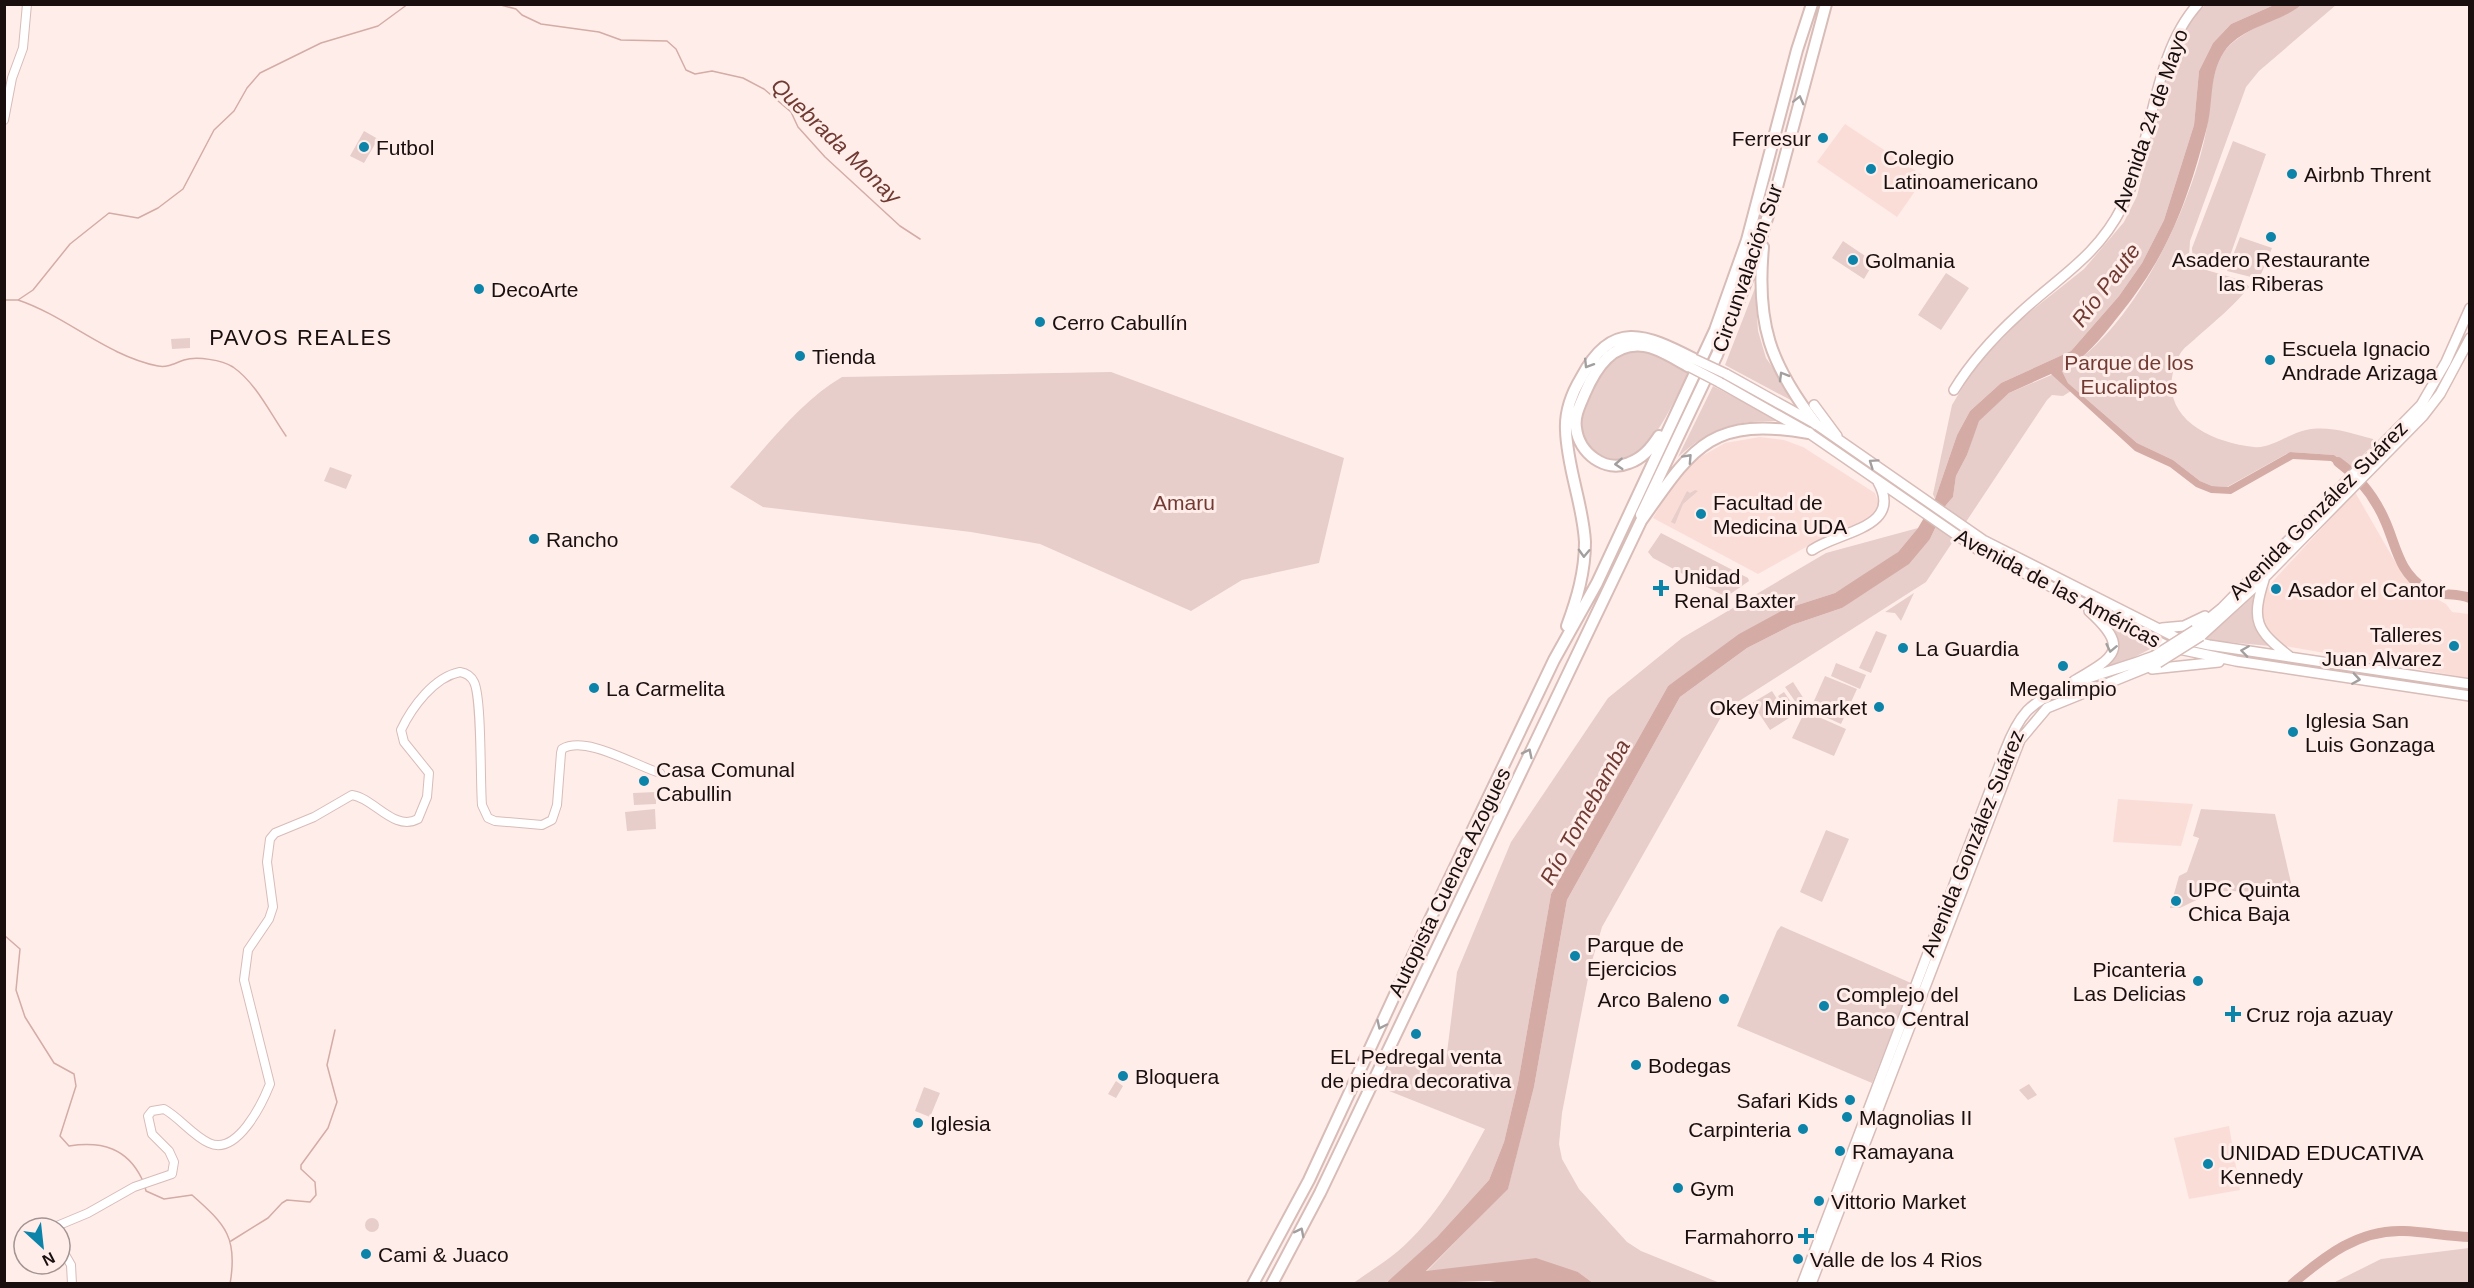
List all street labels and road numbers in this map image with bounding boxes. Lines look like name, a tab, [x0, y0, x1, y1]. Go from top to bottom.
street label: Avenida 24 de Mayo	[2108, 26, 2192, 214]
street label: Circunvalación Sur	[1707, 181, 1787, 355]
street label: Avenida González Suárez	[2224, 416, 2412, 604]
street label: Avenida de las Américas	[1951, 524, 2165, 652]
street label: Avenida González Suárez	[1916, 726, 2028, 960]
street label: Autopista Cuenca Azogues	[1383, 764, 1515, 1000]

